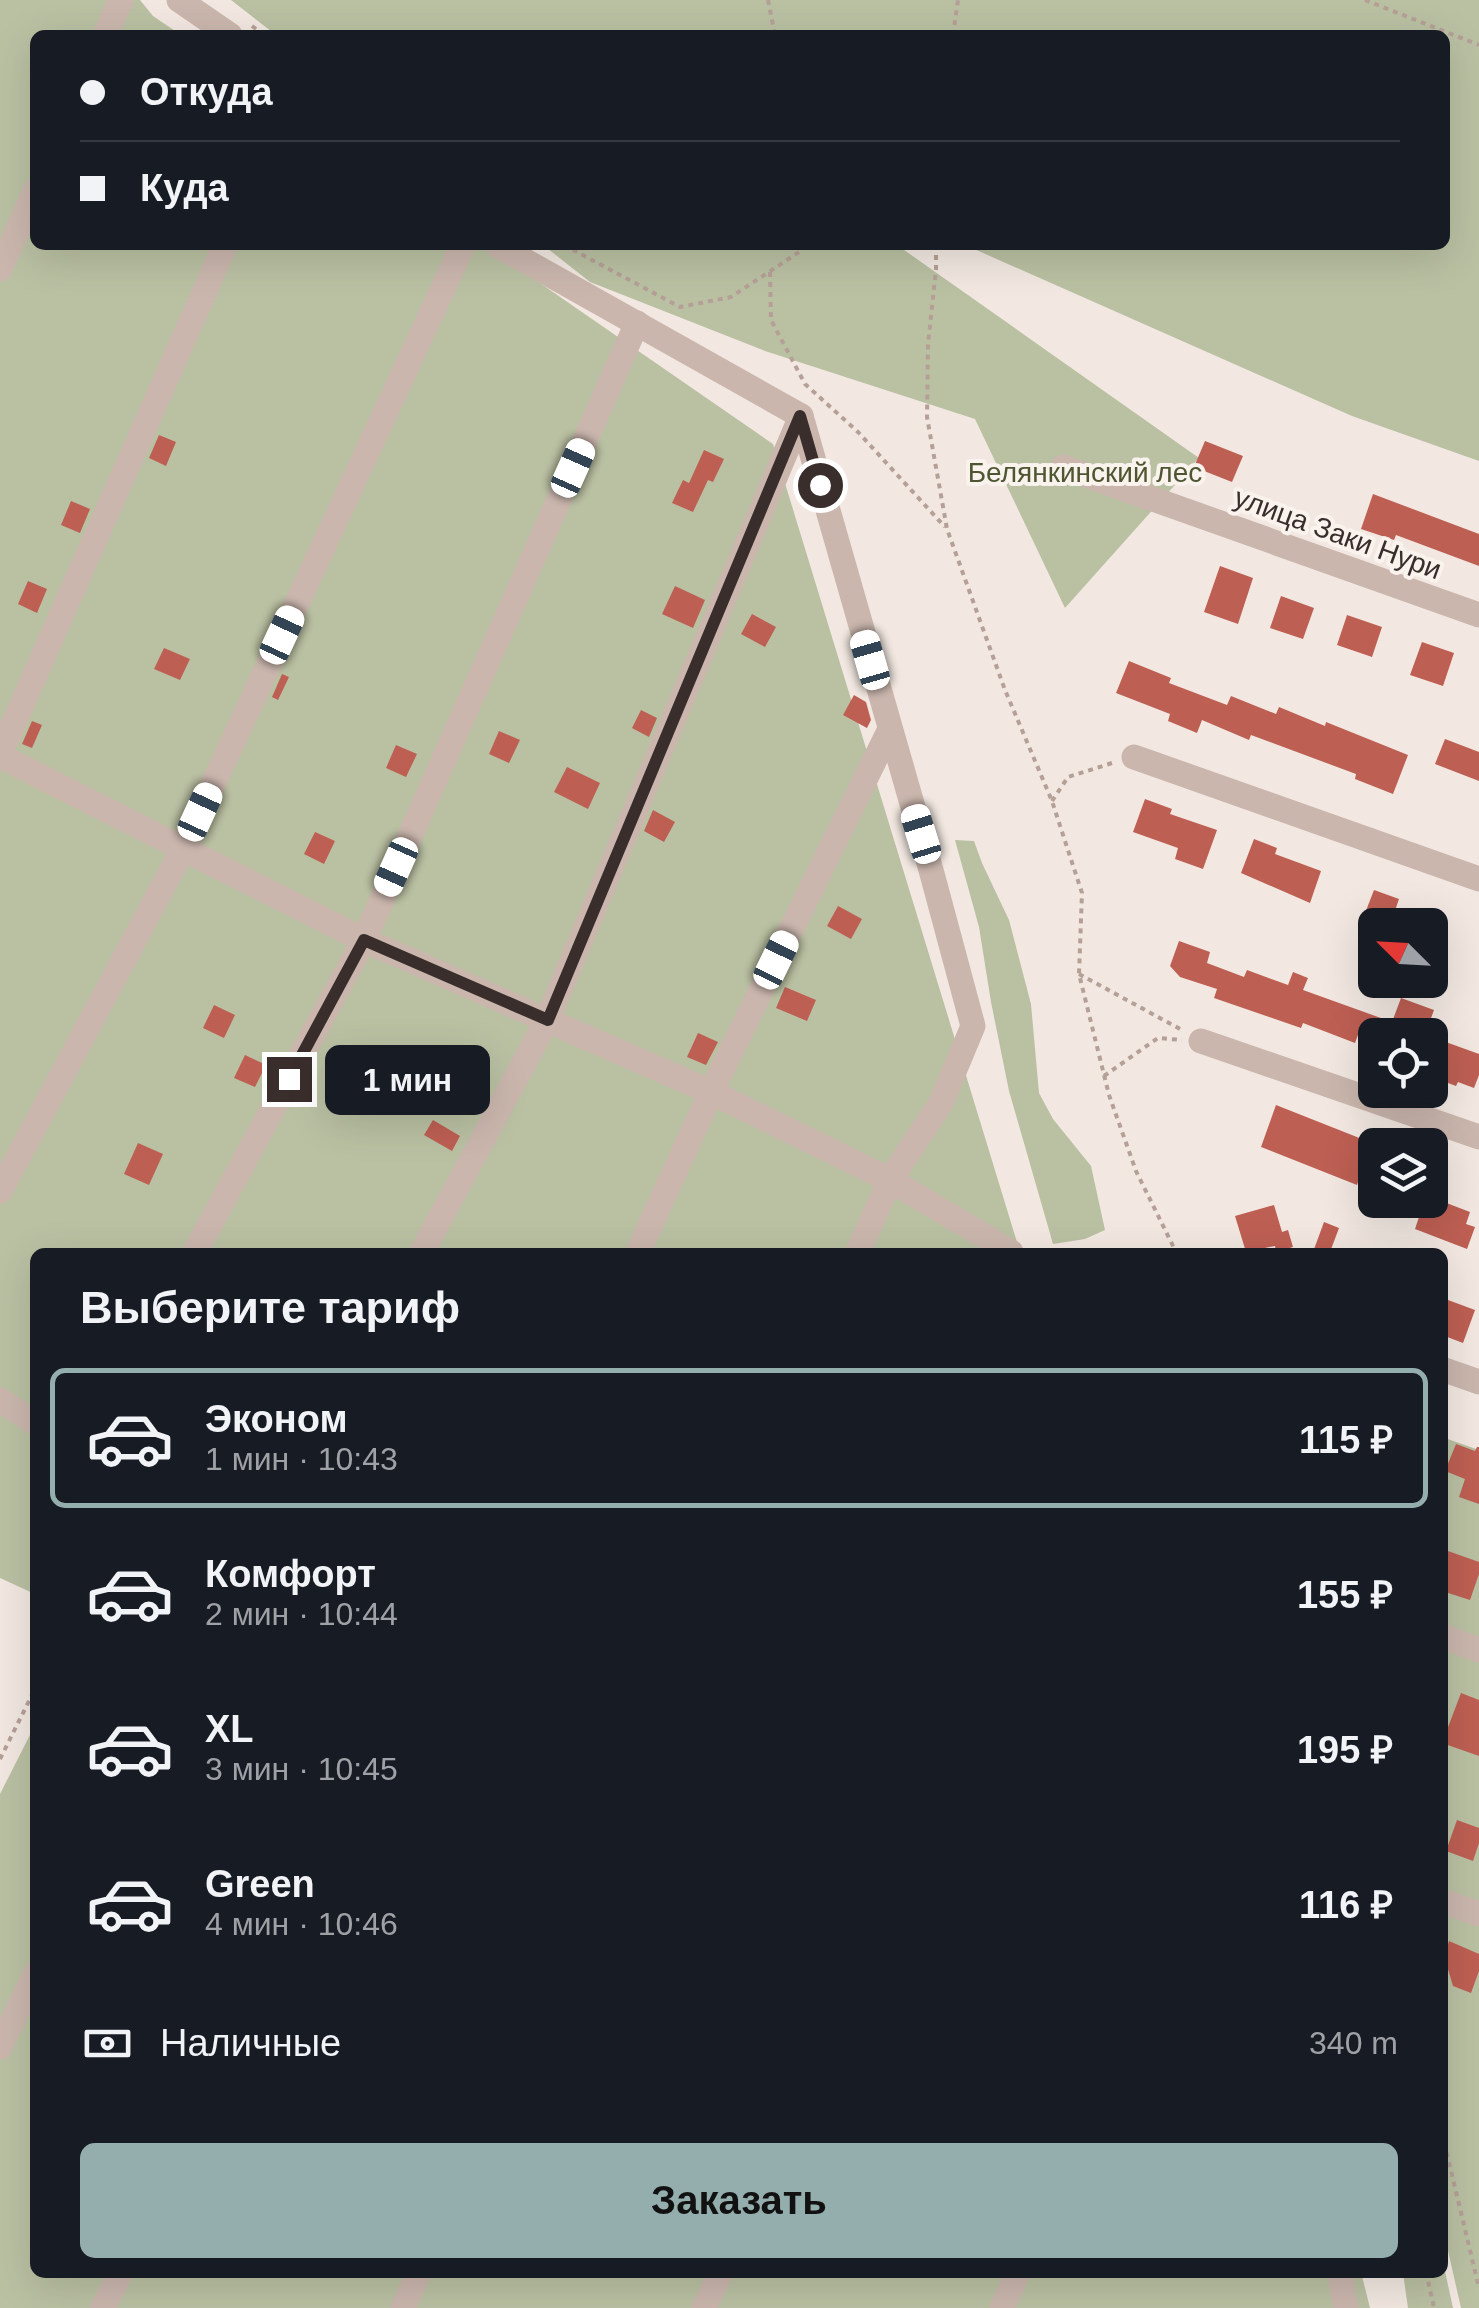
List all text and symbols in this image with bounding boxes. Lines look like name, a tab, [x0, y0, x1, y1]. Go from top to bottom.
text: Откуда	[140, 71, 273, 113]
text: Куда	[140, 167, 229, 209]
car	[547, 434, 599, 502]
park label: Белянкинский лес	[968, 457, 1202, 488]
route start	[798, 463, 843, 508]
street label: улица Заки Нури	[1230, 482, 1446, 585]
car	[256, 601, 308, 669]
car	[847, 627, 893, 693]
car	[174, 778, 226, 846]
car	[898, 801, 944, 867]
car	[370, 833, 422, 901]
north arrow	[1358, 908, 1448, 998]
map controls	[1358, 908, 1448, 1218]
car	[749, 926, 803, 994]
button: locate	[1358, 1018, 1448, 1108]
callout: 1 мин	[324, 1044, 489, 1114]
route end	[267, 1057, 312, 1102]
text: 1 мин	[363, 1062, 452, 1098]
button: layers	[1358, 1128, 1448, 1218]
text: Выберите тариф	[80, 1282, 460, 1333]
icon: car	[85, 1393, 175, 1483]
text: Эконом	[205, 1398, 348, 1440]
text: 115 ₽	[1299, 1419, 1393, 1461]
text: 1 мин · 10:43	[205, 1441, 398, 1477]
icon: car	[85, 1548, 175, 1638]
text: Комфорт	[205, 1553, 376, 1595]
text: 155 ₽	[1297, 1574, 1393, 1616]
text: 2 мин · 10:44	[205, 1596, 398, 1632]
icon: car	[85, 1703, 175, 1793]
text: XL	[205, 1708, 254, 1750]
text: 195 ₽	[1297, 1729, 1393, 1771]
text: 3 мин · 10:45	[205, 1751, 398, 1787]
icon: car	[85, 1858, 175, 1948]
text: Green	[205, 1863, 315, 1905]
text: 116 ₽	[1299, 1884, 1393, 1926]
text: 4 мин · 10:46	[205, 1906, 398, 1942]
icon: cash	[80, 2016, 135, 2071]
text: Наличные	[160, 2022, 341, 2064]
text: 340 m	[1309, 2025, 1398, 2061]
button: Заказать	[80, 2143, 1398, 2258]

